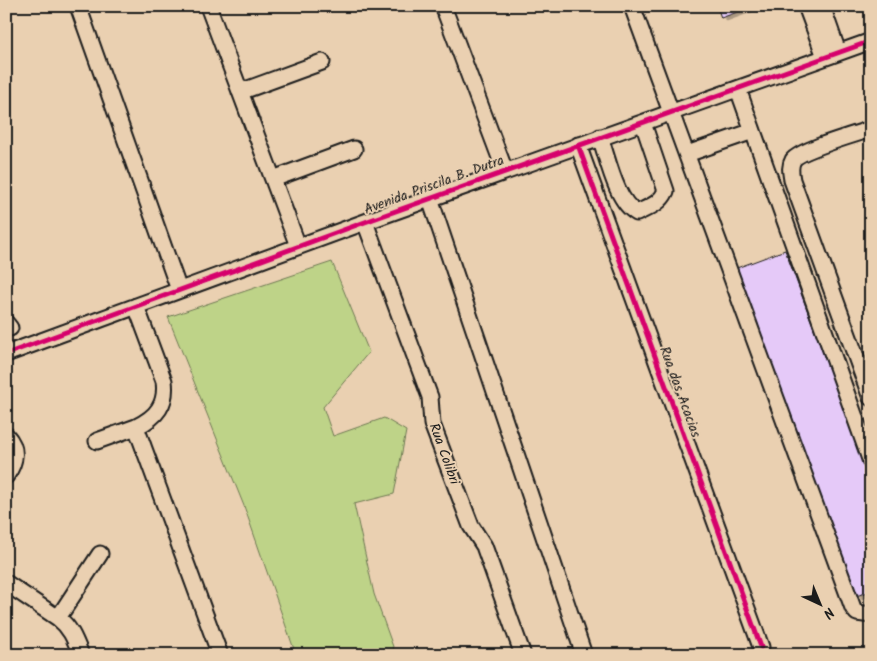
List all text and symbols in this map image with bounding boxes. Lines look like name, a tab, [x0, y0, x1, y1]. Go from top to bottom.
street label: Avenida Priscila B. Dutra	[361, 149, 507, 221]
street label: Rua das Acacias	[653, 343, 707, 441]
street label: Rua Colibri	[423, 420, 465, 488]
north arrow	[794, 578, 844, 628]
text: N	[817, 602, 839, 624]

